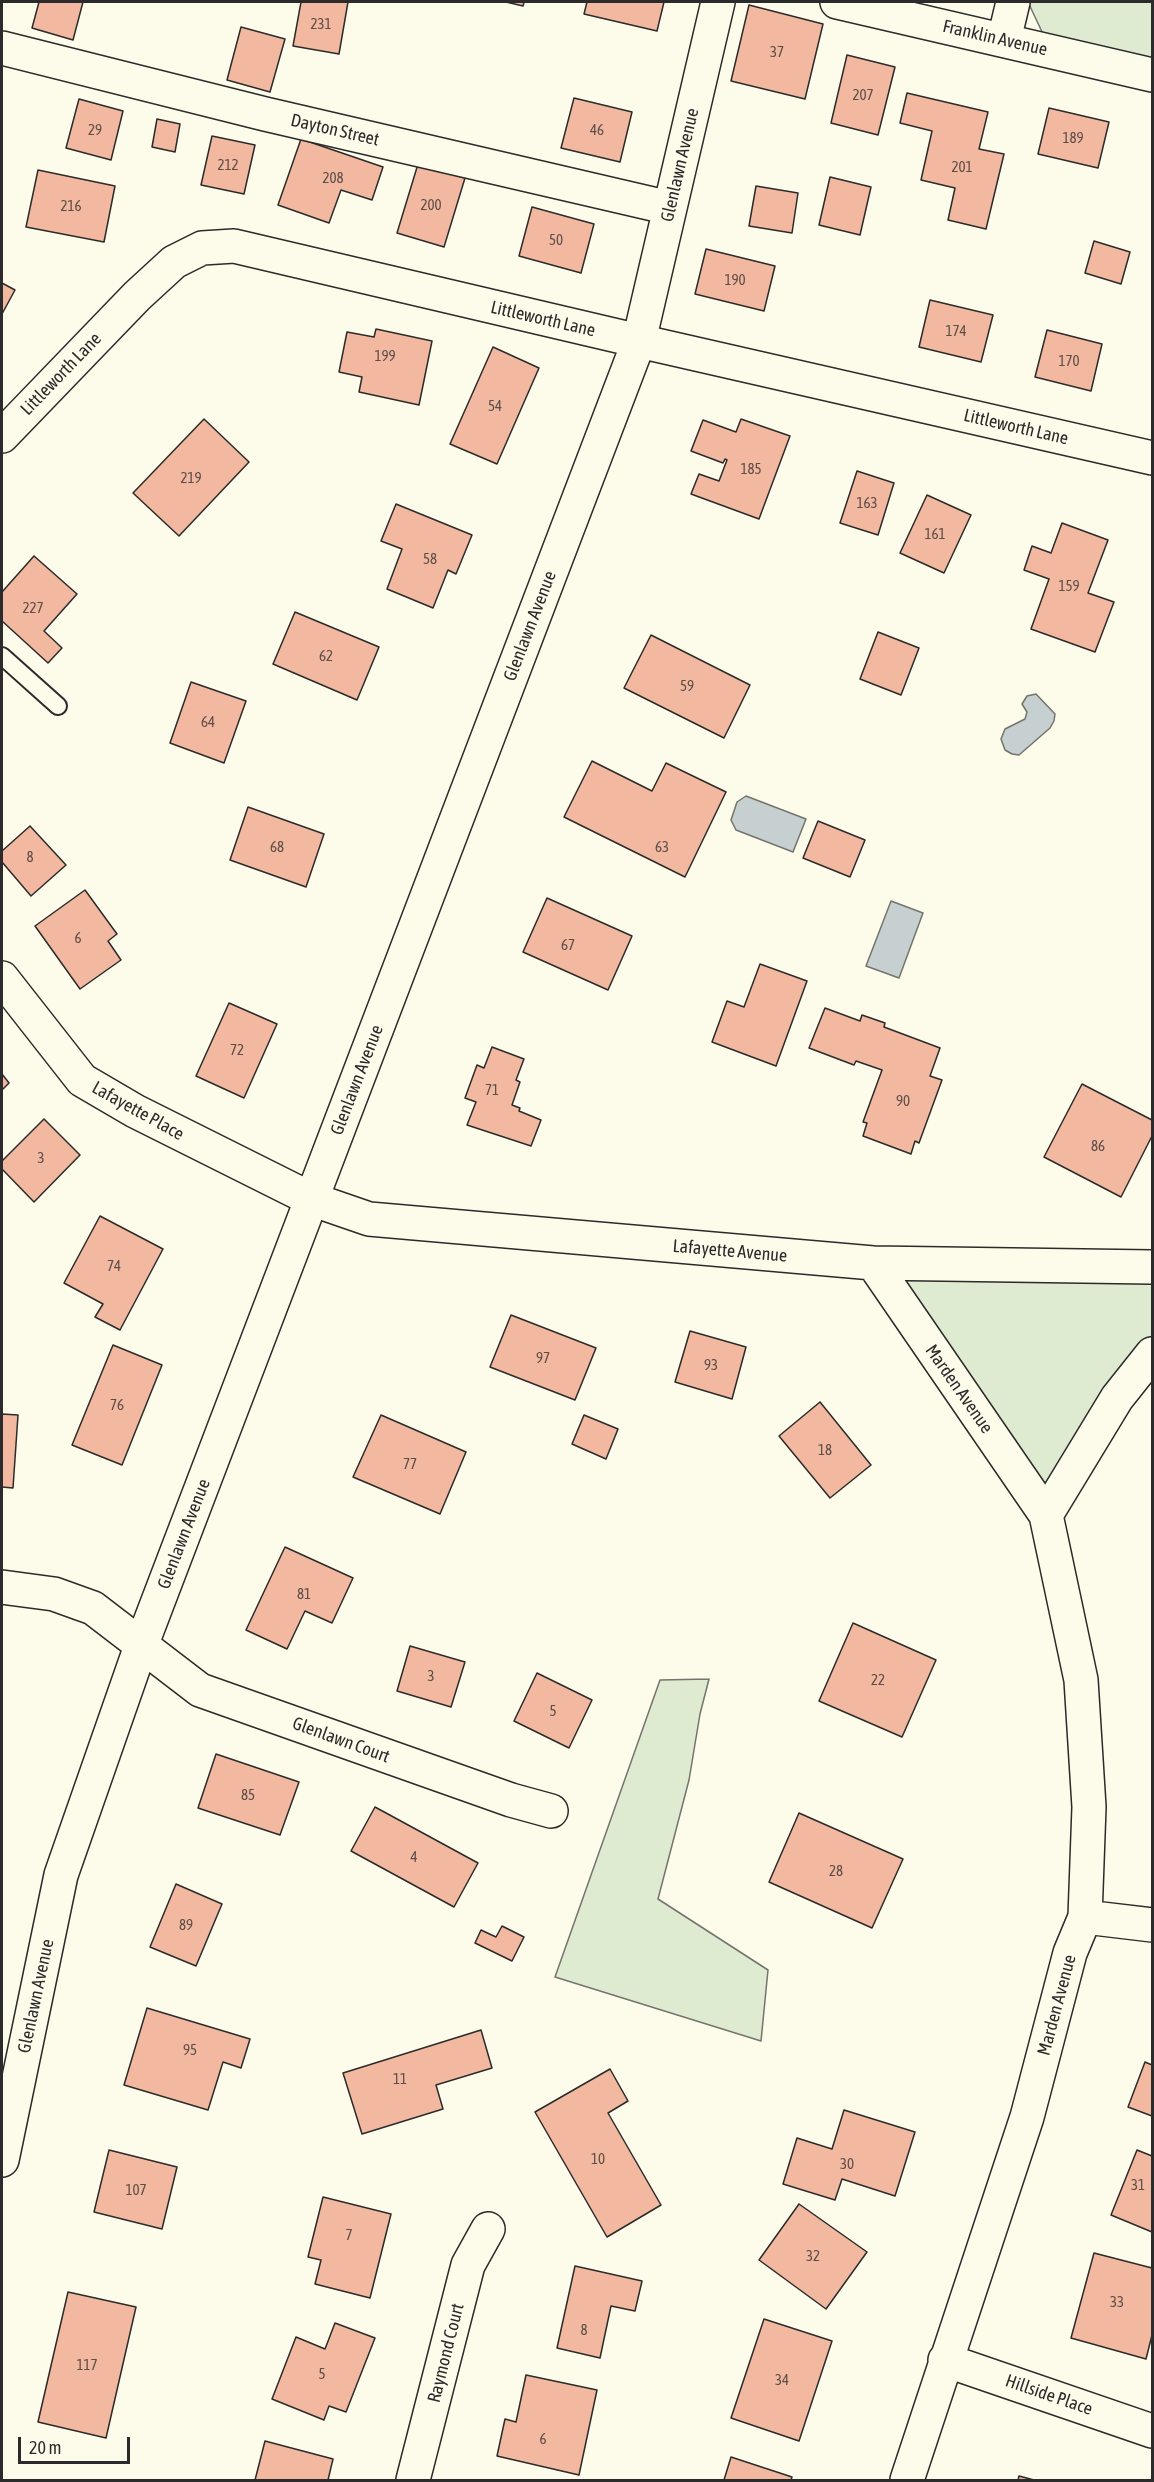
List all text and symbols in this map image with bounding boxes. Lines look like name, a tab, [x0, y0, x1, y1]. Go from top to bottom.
house number: 231	[310, 15, 332, 33]
street label: Franklin Avenue	[941, 15, 1049, 61]
house number: 37	[770, 43, 784, 61]
house number: 207	[852, 86, 874, 104]
street label: Glenlawn Avenue	[656, 106, 704, 224]
street label: Dayton Street	[289, 109, 381, 151]
house number: 29	[88, 121, 102, 139]
house number: 46	[590, 121, 604, 139]
house number: 189	[1062, 129, 1084, 147]
house number: 212	[217, 156, 239, 174]
house number: 201	[951, 158, 973, 176]
house number: 208	[322, 169, 344, 187]
house number: 200	[420, 196, 442, 214]
house number: 216	[60, 197, 82, 215]
house number: 50	[549, 231, 563, 249]
house number: 190	[724, 271, 746, 289]
street label: Littleworth Lane	[489, 296, 597, 342]
house number: 174	[945, 322, 967, 340]
street label: Littleworth Lane	[16, 328, 106, 420]
house number: 199	[374, 347, 396, 365]
house number: 170	[1058, 352, 1080, 370]
house number: 54	[488, 397, 502, 415]
street label: Littleworth Lane	[962, 404, 1070, 450]
house number: 185	[740, 460, 762, 478]
house number: 219	[180, 469, 202, 487]
house number: 163	[856, 494, 878, 512]
house number: 161	[924, 525, 946, 543]
house number: 58	[423, 550, 437, 568]
street label: Glenlawn Avenue	[499, 568, 561, 684]
house number: 159	[1058, 577, 1080, 595]
house number: 227	[22, 599, 44, 617]
house number: 62	[319, 647, 333, 665]
house number: 59	[680, 677, 694, 695]
house number: 64	[201, 713, 215, 731]
house number: 68	[270, 838, 284, 856]
house number: 63	[655, 838, 669, 856]
house number: 8	[26, 848, 34, 866]
house number: 6	[74, 929, 82, 947]
house number: 67	[561, 936, 575, 954]
street label: Glenlawn Avenue	[326, 1022, 388, 1138]
house number: 72	[230, 1041, 244, 1059]
street label: Lafayette Place	[88, 1077, 188, 1145]
house number: 71	[485, 1081, 499, 1099]
house number: 90	[896, 1092, 910, 1110]
house number: 86	[1091, 1137, 1105, 1155]
house number: 3	[37, 1149, 45, 1167]
street label: Lafayette Avenue	[672, 1235, 788, 1267]
house number: 74	[107, 1257, 121, 1275]
street label: Marden Avenue	[920, 1340, 998, 1438]
house number: 97	[536, 1349, 550, 1367]
house number: 93	[704, 1356, 718, 1374]
house number: 76	[110, 1396, 124, 1414]
house number: 18	[818, 1441, 832, 1459]
house number: 77	[403, 1455, 417, 1473]
street label: Glenlawn Avenue	[153, 1476, 215, 1592]
house number: 81	[297, 1585, 311, 1603]
house number: 3	[427, 1667, 435, 1685]
house number: 22	[871, 1671, 885, 1689]
house number: 5	[549, 1702, 557, 1720]
street label: Glenlawn Court	[290, 1712, 392, 1768]
house number: 85	[241, 1786, 255, 1804]
house number: 4	[410, 1848, 418, 1866]
house number: 28	[829, 1862, 843, 1880]
house number: 89	[179, 1916, 193, 1934]
street label: Glenlawn Avenue	[13, 1937, 59, 2055]
street label: Marden Avenue	[1033, 1952, 1081, 2058]
house number: 95	[183, 2041, 197, 2059]
house number: 11	[393, 2070, 407, 2088]
house number: 10	[591, 2150, 605, 2168]
house number: 30	[840, 2155, 854, 2173]
house number: 31	[1131, 2176, 1145, 2194]
house number: 107	[125, 2181, 147, 2199]
house number: 7	[345, 2226, 353, 2244]
house number: 32	[806, 2247, 820, 2265]
house number: 33	[1110, 2293, 1124, 2311]
street label: Raymond Court	[423, 2301, 469, 2405]
house number: 8	[580, 2321, 588, 2339]
house number: 117	[76, 2356, 98, 2374]
house number: 5	[318, 2365, 326, 2383]
street label: Hillside Place	[1003, 2370, 1095, 2420]
house number: 34	[775, 2371, 789, 2389]
scale bar	[21, 2425, 134, 2463]
house number: 6	[539, 2430, 547, 2448]
text: 20 m	[29, 2437, 61, 2458]

